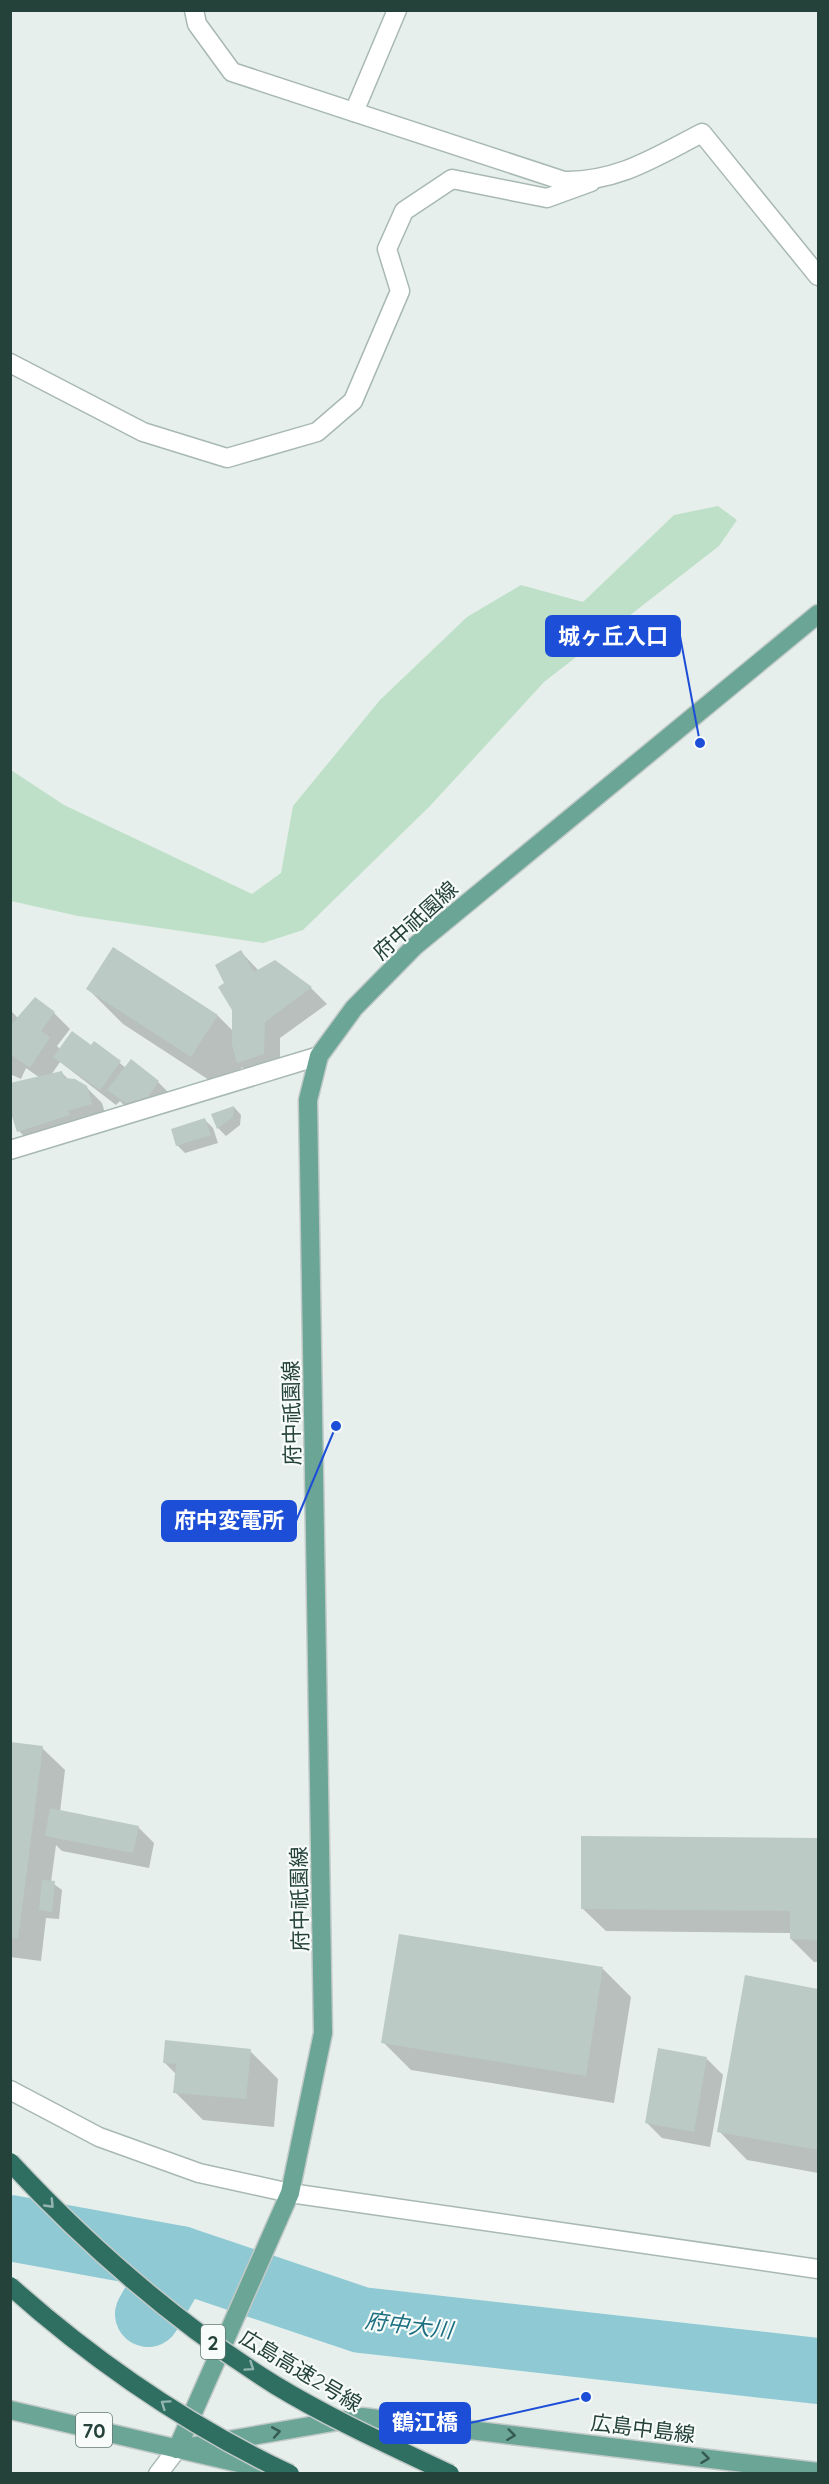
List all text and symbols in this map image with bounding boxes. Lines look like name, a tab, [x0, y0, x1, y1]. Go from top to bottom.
callout: 城ヶ丘入口	[546, 616, 680, 656]
text: 城ヶ丘入口	[558, 622, 668, 650]
street label: 府中祇園線	[367, 875, 463, 965]
street label: 府中祇園線	[277, 1360, 305, 1466]
callout: 府中変電所	[162, 1501, 296, 1541]
text: 府中変電所	[174, 1506, 284, 1534]
street label: 府中祇園線	[285, 1846, 313, 1952]
one-way arrow	[43, 2197, 54, 2208]
water label: 府中大川	[364, 2306, 456, 2345]
street label: 広島高速2号線	[235, 2323, 367, 2417]
road number: 2	[201, 2325, 225, 2359]
one-way arrow	[243, 2360, 254, 2371]
one-way arrow	[161, 2400, 172, 2411]
callout: 鶴江橋	[380, 2403, 470, 2443]
text: 鶴江橋	[392, 2408, 458, 2436]
street label: 広島中島線	[589, 2409, 697, 2447]
road number: 70	[76, 2413, 112, 2447]
one-way arrow	[271, 2426, 281, 2439]
one-way arrow	[506, 2428, 515, 2440]
one-way arrow	[700, 2451, 709, 2464]

